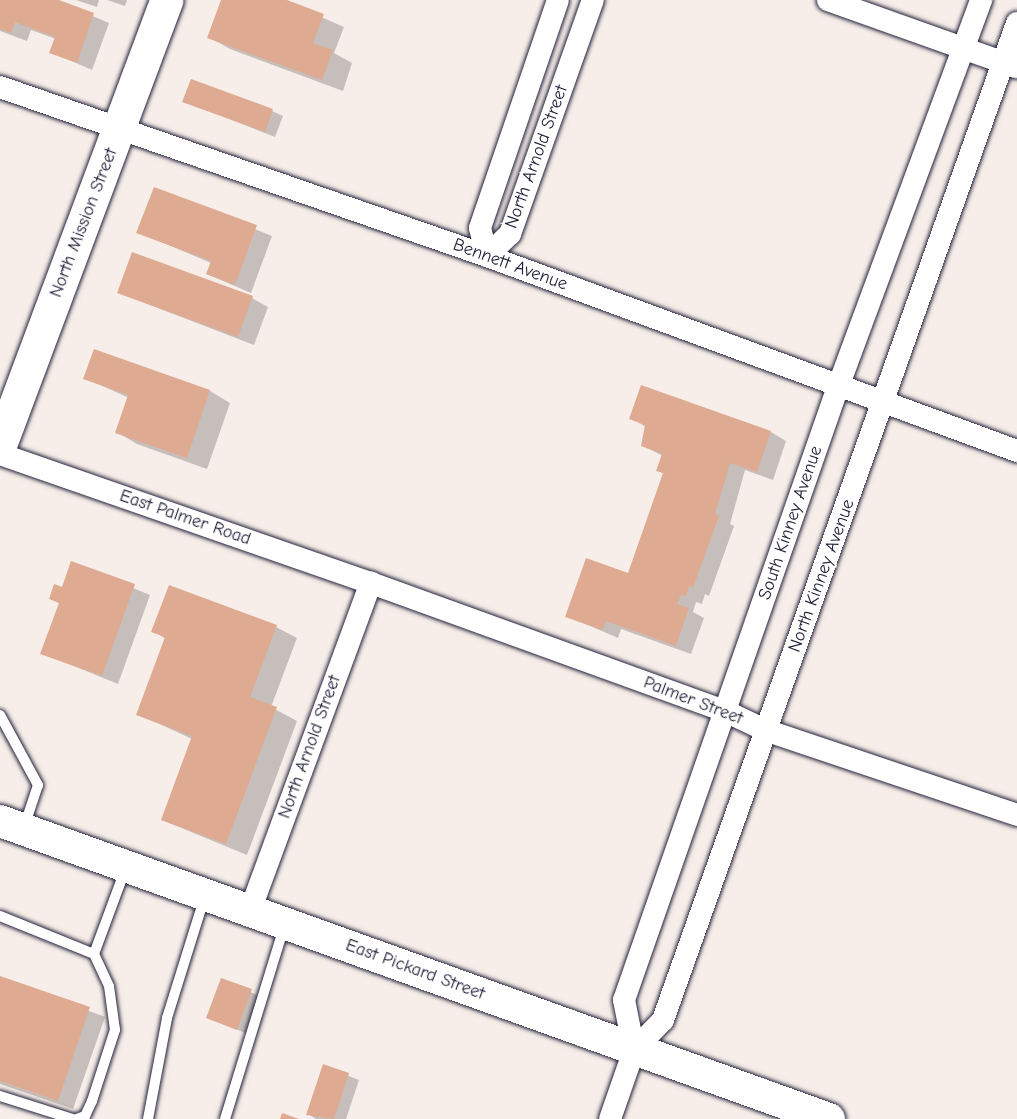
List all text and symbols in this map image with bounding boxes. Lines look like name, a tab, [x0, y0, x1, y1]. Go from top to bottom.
street label: North Arnold Street	[501, 82, 573, 232]
street label: North Mission Street	[46, 145, 122, 301]
street label: Bennett Avenue	[450, 234, 570, 296]
street label: South Kinney Avenue	[755, 443, 827, 603]
street label: East Palmer Road	[117, 485, 253, 551]
street label: North Kinney Avenue	[784, 497, 860, 655]
street label: North Arnold Street	[274, 672, 346, 822]
street label: Palmer Street	[640, 672, 746, 730]
street label: East Pickard Street	[342, 935, 488, 1005]

